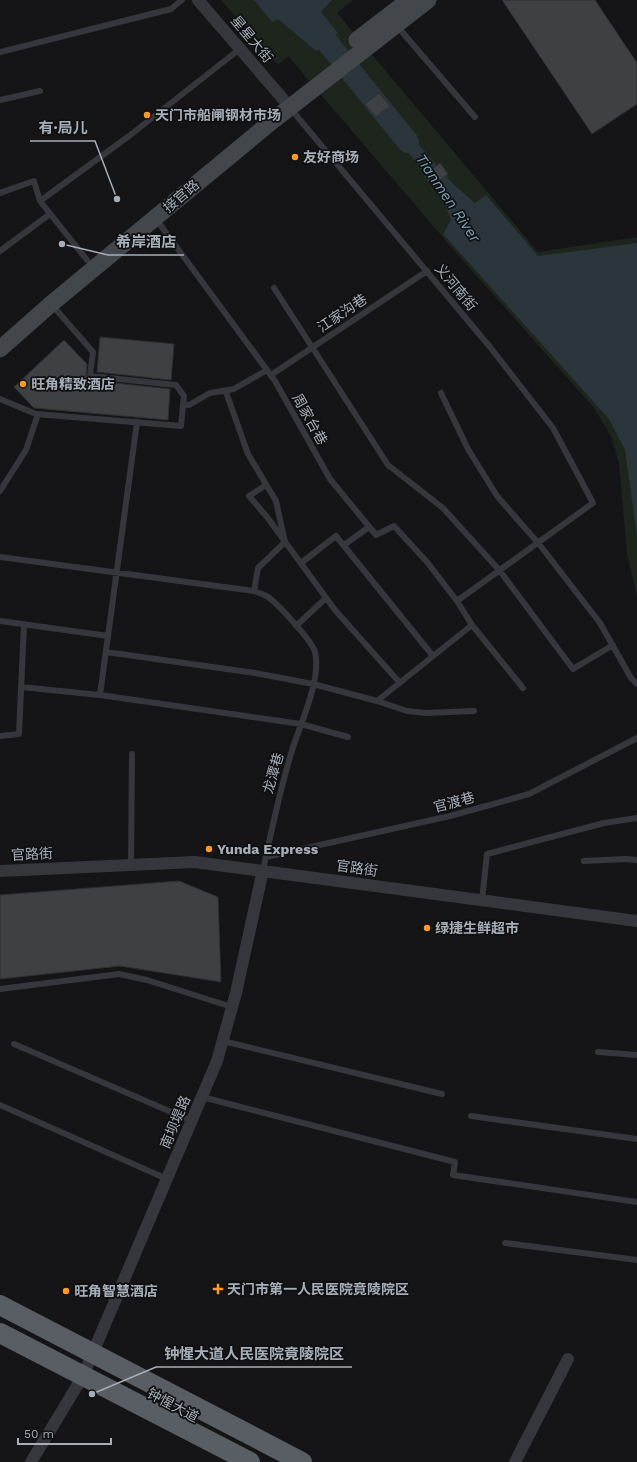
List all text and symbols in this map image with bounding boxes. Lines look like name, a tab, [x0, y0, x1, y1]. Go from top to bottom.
street label: 星星大街	[228, 12, 276, 66]
place label: 天门市船闸钢材市场	[155, 107, 281, 123]
marker: 天门市船闸钢材市场	[142, 110, 152, 120]
callout: 有·局儿	[30, 114, 95, 141]
text: 有·局儿	[38, 119, 88, 137]
place label: 友好商场	[303, 149, 359, 165]
water label: Tianmen River	[412, 150, 485, 247]
marker: 友好商场	[290, 152, 300, 162]
street label: 接官路	[160, 176, 202, 216]
callout: 希岸酒店	[108, 228, 184, 255]
text: 希岸酒店	[116, 233, 176, 251]
street label: 义河南街	[432, 260, 480, 314]
street label: 江家沟巷	[314, 291, 370, 335]
place label: 旺角精致酒店	[31, 376, 115, 392]
marker: 旺角精致酒店	[18, 379, 28, 389]
street label: 周家台巷	[289, 391, 331, 447]
street label: 龙潭巷	[260, 751, 286, 795]
street label: 官渡巷	[432, 789, 476, 815]
place label: Yunda Express	[217, 841, 319, 857]
marker: Yunda Express	[204, 844, 214, 854]
street label: 官路街	[11, 845, 53, 863]
street label: 官路街	[335, 857, 379, 879]
place label: 绿捷生鲜超市	[435, 920, 519, 936]
marker: 绿捷生鲜超市	[422, 923, 432, 933]
street label: 南坝堤路	[157, 1093, 193, 1151]
place label: 天门市第一人民医院竟陵院区	[227, 1281, 409, 1297]
place label: 旺角智慧酒店	[74, 1283, 158, 1299]
marker: 天门市第一人民医院竟陵院区	[212, 1283, 224, 1295]
marker: 旺角智慧酒店	[61, 1286, 71, 1296]
callout: 钟惺大道人民医院竟陵院区	[156, 1340, 352, 1367]
text: 钟惺大道人民医院竟陵院区	[164, 1345, 344, 1363]
street label: 钟惺大道	[145, 1385, 201, 1425]
scale bar	[18, 1420, 111, 1446]
text: 50 m	[24, 1427, 54, 1441]

